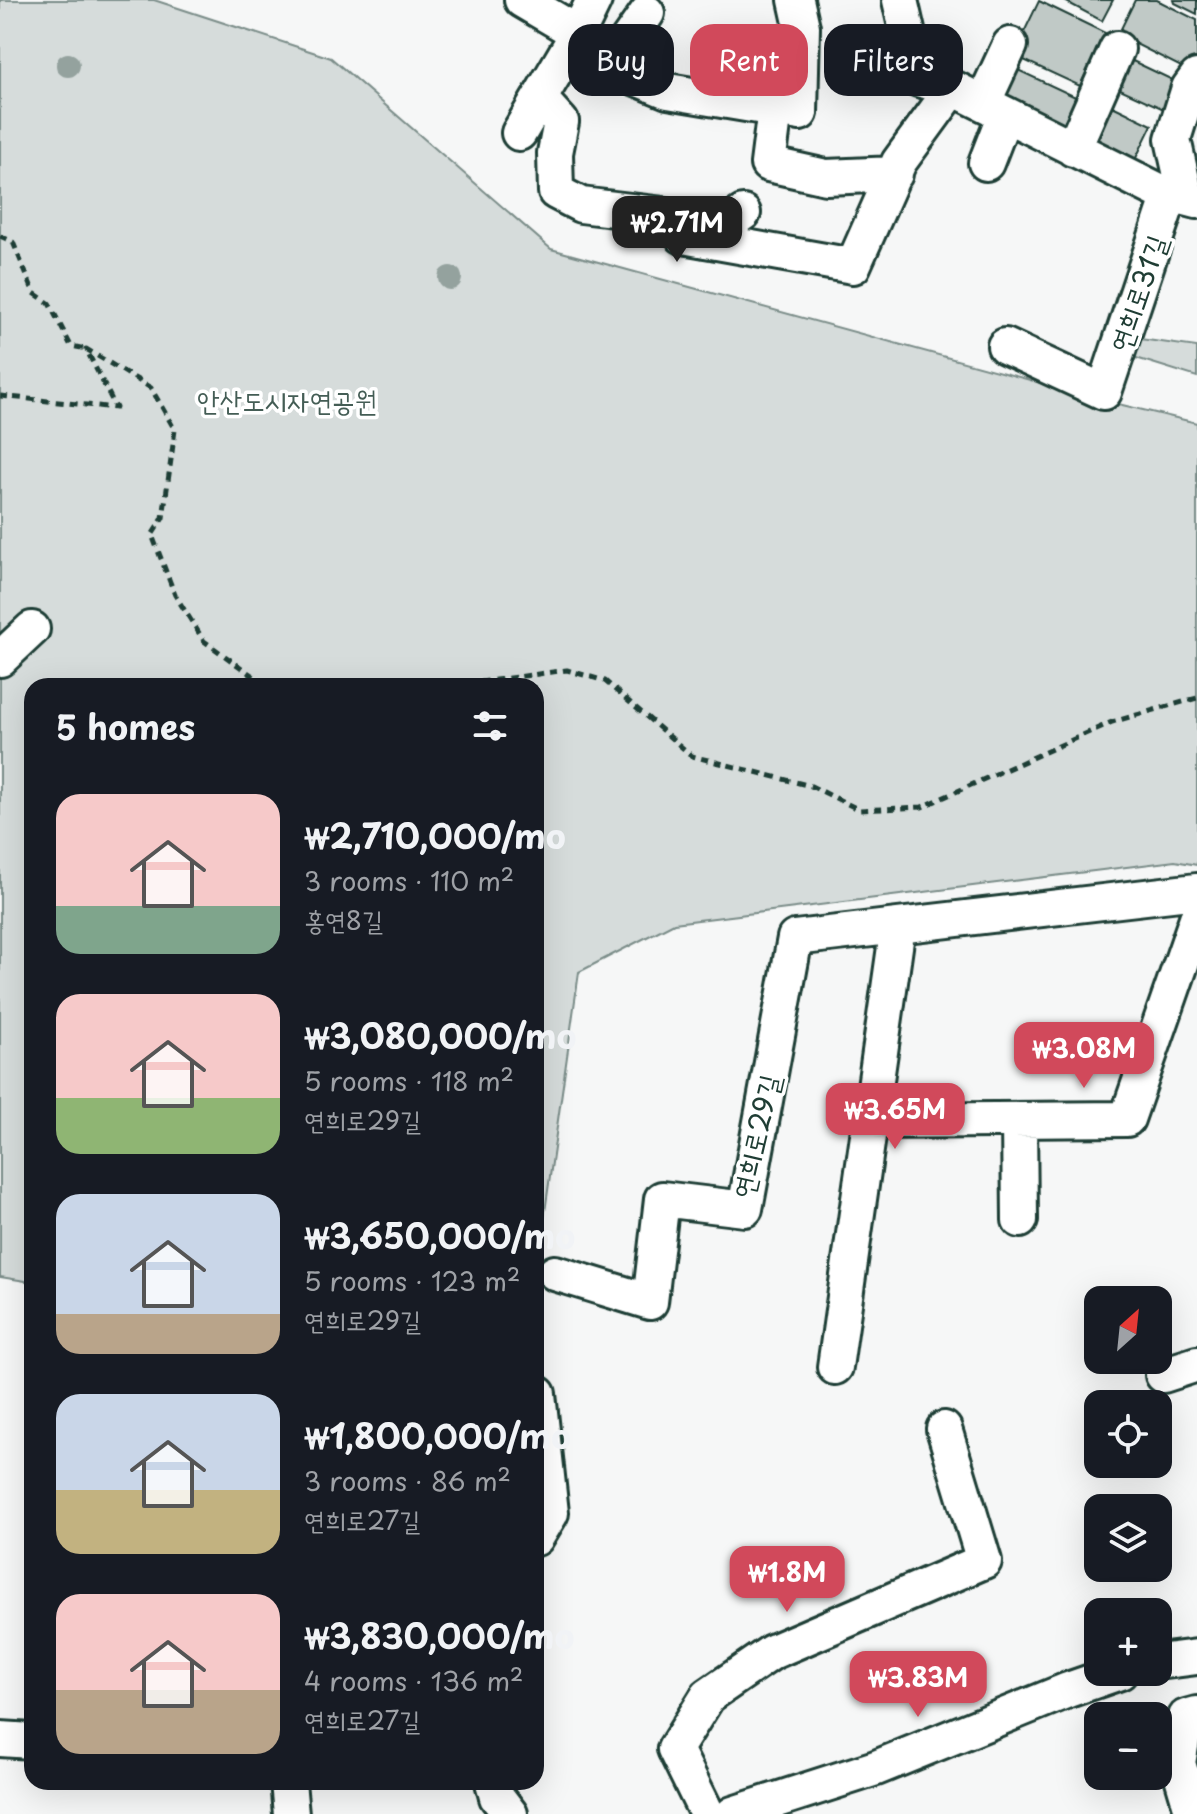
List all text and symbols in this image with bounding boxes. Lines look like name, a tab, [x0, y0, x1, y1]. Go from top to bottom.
chip: Buy	[568, 24, 674, 96]
chip: Rent	[690, 24, 808, 96]
chip: Filters	[824, 24, 963, 96]
pin: ₩2.71M	[612, 196, 742, 264]
text: ₩2.71M	[630, 202, 724, 241]
street label: 연희로31길	[1097, 229, 1177, 357]
park label: 안산도시자연공원	[197, 378, 377, 421]
text: 5 homes	[56, 700, 195, 752]
icon: filters	[468, 704, 512, 748]
text: ₩2,710,000/mo	[304, 809, 566, 861]
icon: home	[120, 826, 216, 922]
text: 3 rooms · 110 m²	[304, 861, 514, 900]
text: 홍연8길	[304, 900, 383, 939]
text: ₩3,080,000/mo	[304, 1009, 577, 1061]
pin: ₩3.08M	[1019, 1022, 1149, 1090]
icon: home	[120, 1026, 216, 1122]
text: ₩3.08M	[1032, 1028, 1136, 1067]
text: 5 rooms · 118 m²	[304, 1061, 514, 1100]
street label: 연희로29길	[720, 1070, 790, 1202]
pin: ₩3.65M	[830, 1083, 960, 1151]
text: ₩3.65M	[844, 1089, 946, 1128]
text: 연희로29길	[304, 1100, 421, 1139]
text: ₩3,650,000/mo	[304, 1209, 575, 1261]
icon: home	[120, 1226, 216, 1322]
text: 5 rooms · 123 m²	[304, 1261, 520, 1300]
north arrow	[1084, 1286, 1172, 1374]
map controls	[1084, 1286, 1172, 1790]
text: 연희로29길	[304, 1300, 421, 1339]
button: locate	[1084, 1390, 1172, 1478]
text: ₩1,800,000/mo	[304, 1409, 571, 1461]
icon: home	[120, 1426, 216, 1522]
text: 3 rooms · 86 m²	[304, 1461, 511, 1500]
button: layers	[1084, 1494, 1172, 1582]
text: 연희로27길	[304, 1500, 420, 1539]
pin: ₩1.8M	[731, 1546, 843, 1614]
text: ₩1.8M	[748, 1552, 826, 1591]
button: +	[1084, 1598, 1172, 1686]
text: ₩3,830,000/mo	[304, 1609, 574, 1661]
icon: home	[120, 1626, 216, 1722]
pin: ₩3.83M	[853, 1651, 983, 1719]
text: ₩3.83M	[868, 1657, 968, 1696]
text: 4 rooms · 136 m²	[304, 1661, 524, 1700]
text: 연희로27길	[304, 1700, 420, 1739]
button: −	[1084, 1702, 1172, 1790]

